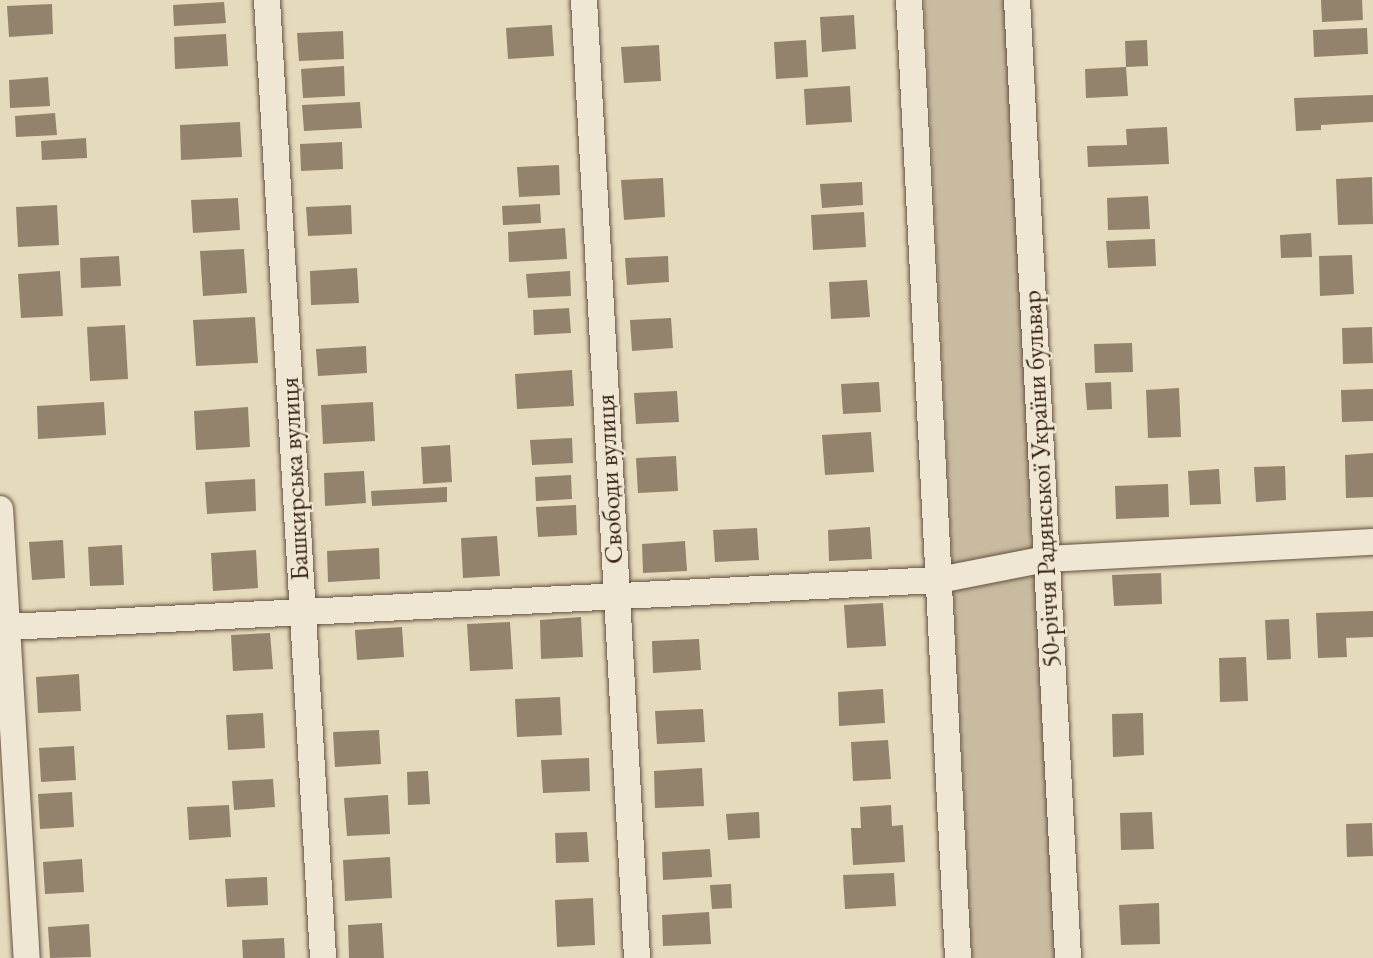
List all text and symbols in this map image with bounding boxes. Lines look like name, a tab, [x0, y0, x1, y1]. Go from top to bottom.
street label: 50-річчя Радянської України бульвар	[1017, 290, 1067, 668]
street label: Башкирська вулиця	[274, 376, 316, 582]
street label: Свободи вулиця	[590, 393, 630, 565]

